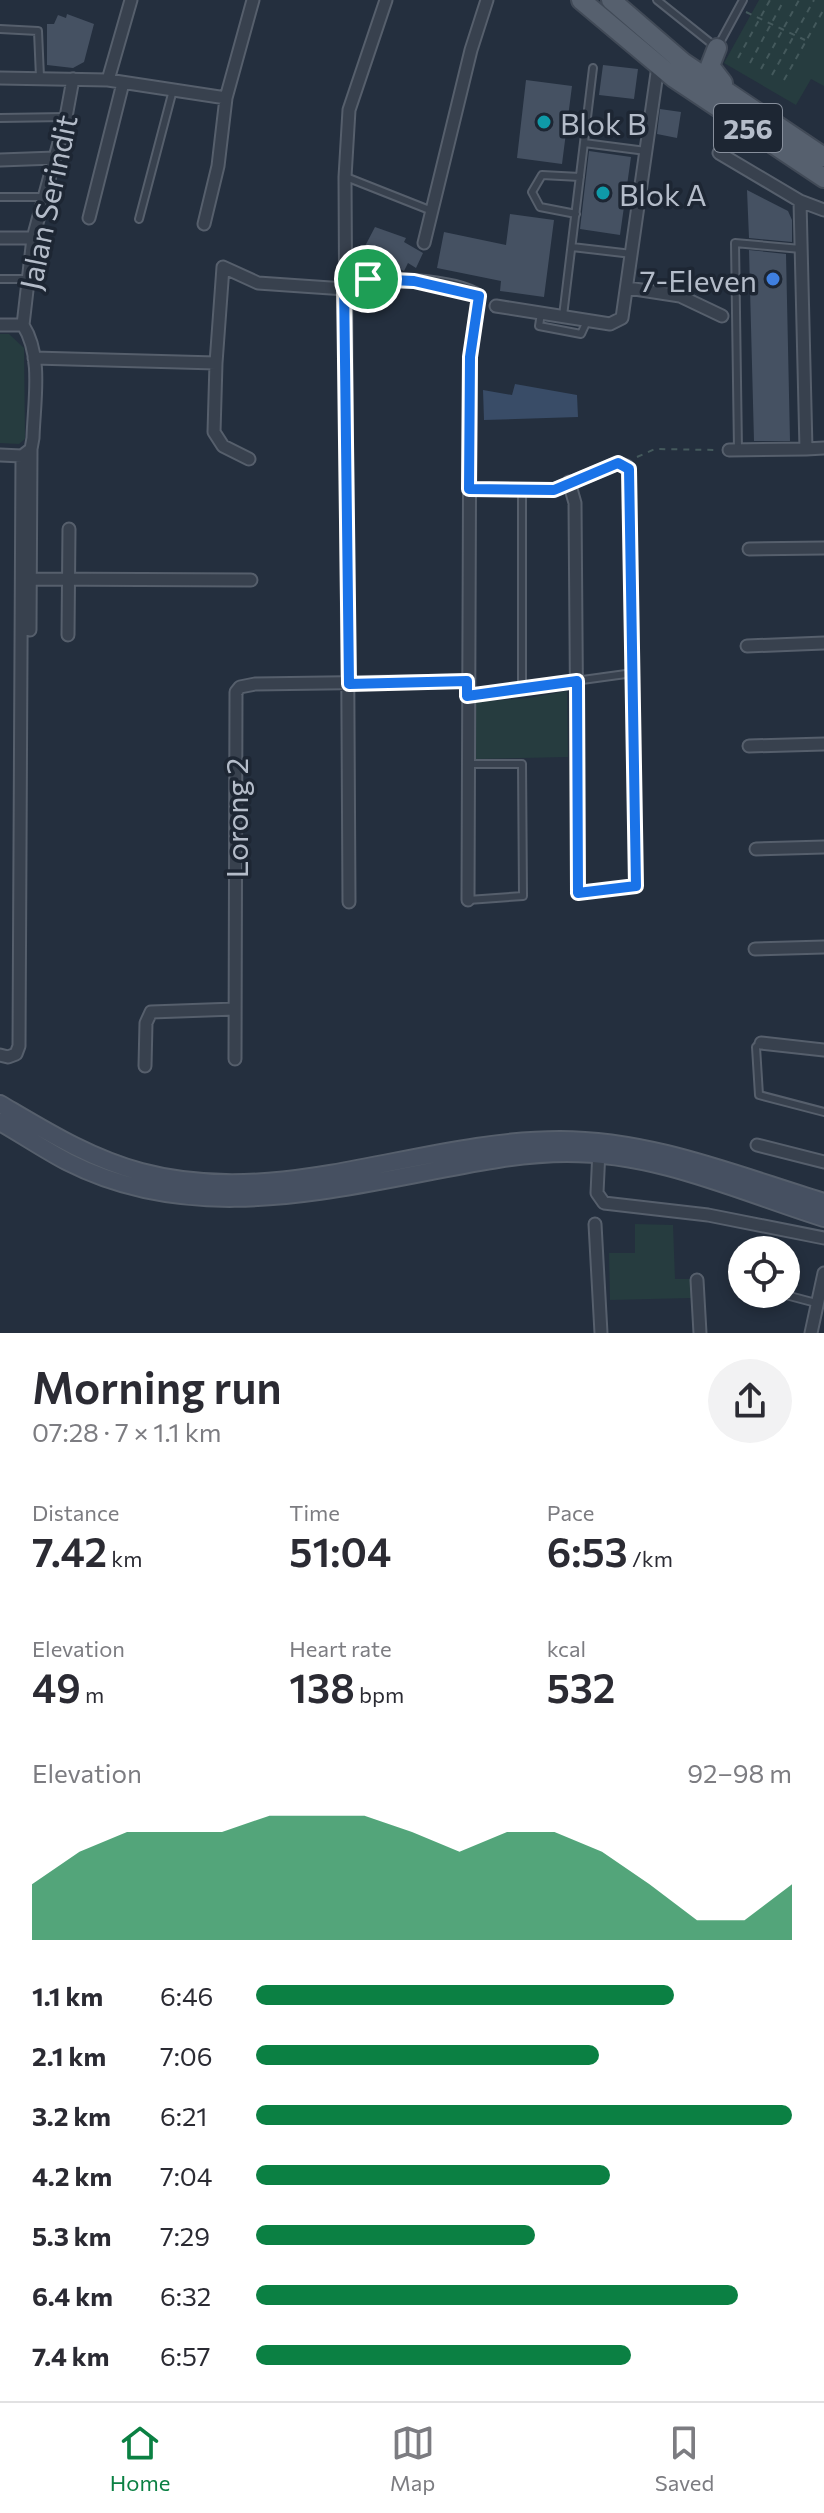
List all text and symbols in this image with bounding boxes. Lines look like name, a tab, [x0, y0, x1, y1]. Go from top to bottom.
place label: Blok B	[560, 104, 646, 141]
road number: 256	[714, 104, 782, 152]
street label: Jalan Serindit	[10, 111, 84, 293]
marker: Blok B	[535, 113, 553, 131]
place label: Blok A	[619, 175, 707, 212]
marker: Blok A	[594, 184, 612, 202]
pin	[334, 245, 402, 313]
icon: arrive	[346, 257, 390, 301]
place label: 7-Eleven	[640, 261, 757, 298]
marker: 7-Eleven	[764, 270, 782, 288]
street label: Lorong 2	[217, 758, 254, 878]
map controls	[728, 1236, 800, 1308]
button: locate	[728, 1236, 800, 1308]
text: Morning run	[32, 1359, 282, 1413]
button: share	[708, 1359, 792, 1443]
text: 07:28 · 7 × 1.1 km	[32, 1416, 221, 1447]
text: Distance	[32, 1499, 119, 1526]
text: Time	[289, 1499, 340, 1526]
text: Pace	[547, 1499, 594, 1526]
text: 7.42	[32, 1526, 107, 1575]
text: 51:04	[289, 1526, 391, 1575]
text: 6:53	[547, 1526, 628, 1575]
text: km	[107, 1545, 142, 1572]
text: /km	[628, 1545, 673, 1572]
text: Elevation	[32, 1635, 125, 1662]
text: Heart rate	[289, 1635, 392, 1662]
text: kcal	[547, 1635, 586, 1662]
text: 49	[32, 1662, 81, 1711]
text: 138	[289, 1662, 355, 1711]
text: 532	[547, 1662, 615, 1711]
text: m	[81, 1681, 104, 1708]
text: bpm	[355, 1681, 404, 1708]
text: Elevation	[32, 1757, 142, 1788]
text: 92–98 m	[687, 1757, 792, 1788]
text: 1.1 km	[32, 1980, 103, 2011]
text: 6:46	[160, 1980, 213, 2011]
text: 2.1 km	[32, 2040, 106, 2071]
text: 7:06	[160, 2040, 213, 2071]
text: 3.2 km	[32, 2100, 111, 2131]
text: 6:21	[160, 2100, 207, 2131]
text: 4.2 km	[32, 2160, 112, 2191]
text: 7:04	[160, 2160, 212, 2191]
text: 5.3 km	[32, 2220, 111, 2251]
text: 7:29	[160, 2220, 210, 2251]
text: 6.4 km	[32, 2280, 113, 2311]
text: 6:32	[160, 2280, 211, 2311]
text: 7.4 km	[32, 2340, 109, 2371]
text: 6:57	[160, 2340, 211, 2371]
tab: Home	[110, 2421, 170, 2496]
tab: Map	[390, 2421, 435, 2496]
tab: Saved	[655, 2421, 714, 2496]

